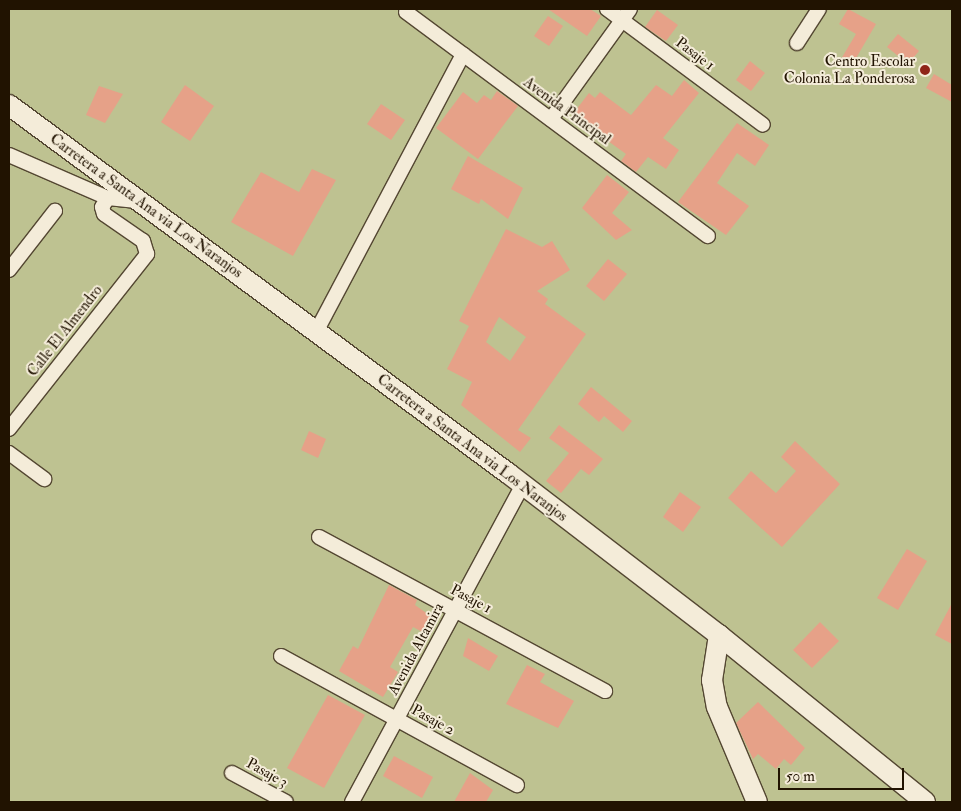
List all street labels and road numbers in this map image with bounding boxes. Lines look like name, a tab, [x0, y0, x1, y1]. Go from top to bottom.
street label: Pasaje 1	[672, 34, 718, 74]
street label: Avenida Principal	[520, 73, 614, 149]
street label: Carretera a Santa Ana via Los Naranjos	[46, 130, 246, 282]
street label: Calle El Almendro	[24, 282, 106, 380]
street label: Carretera a Santa Ana via Los Naranjos	[373, 371, 571, 525]
street label: Pasaje 1	[447, 581, 495, 617]
street label: Avenida Altamira	[384, 600, 448, 698]
street label: Pasaje 2	[408, 701, 458, 739]
street label: Pasaje 3	[243, 754, 291, 792]

